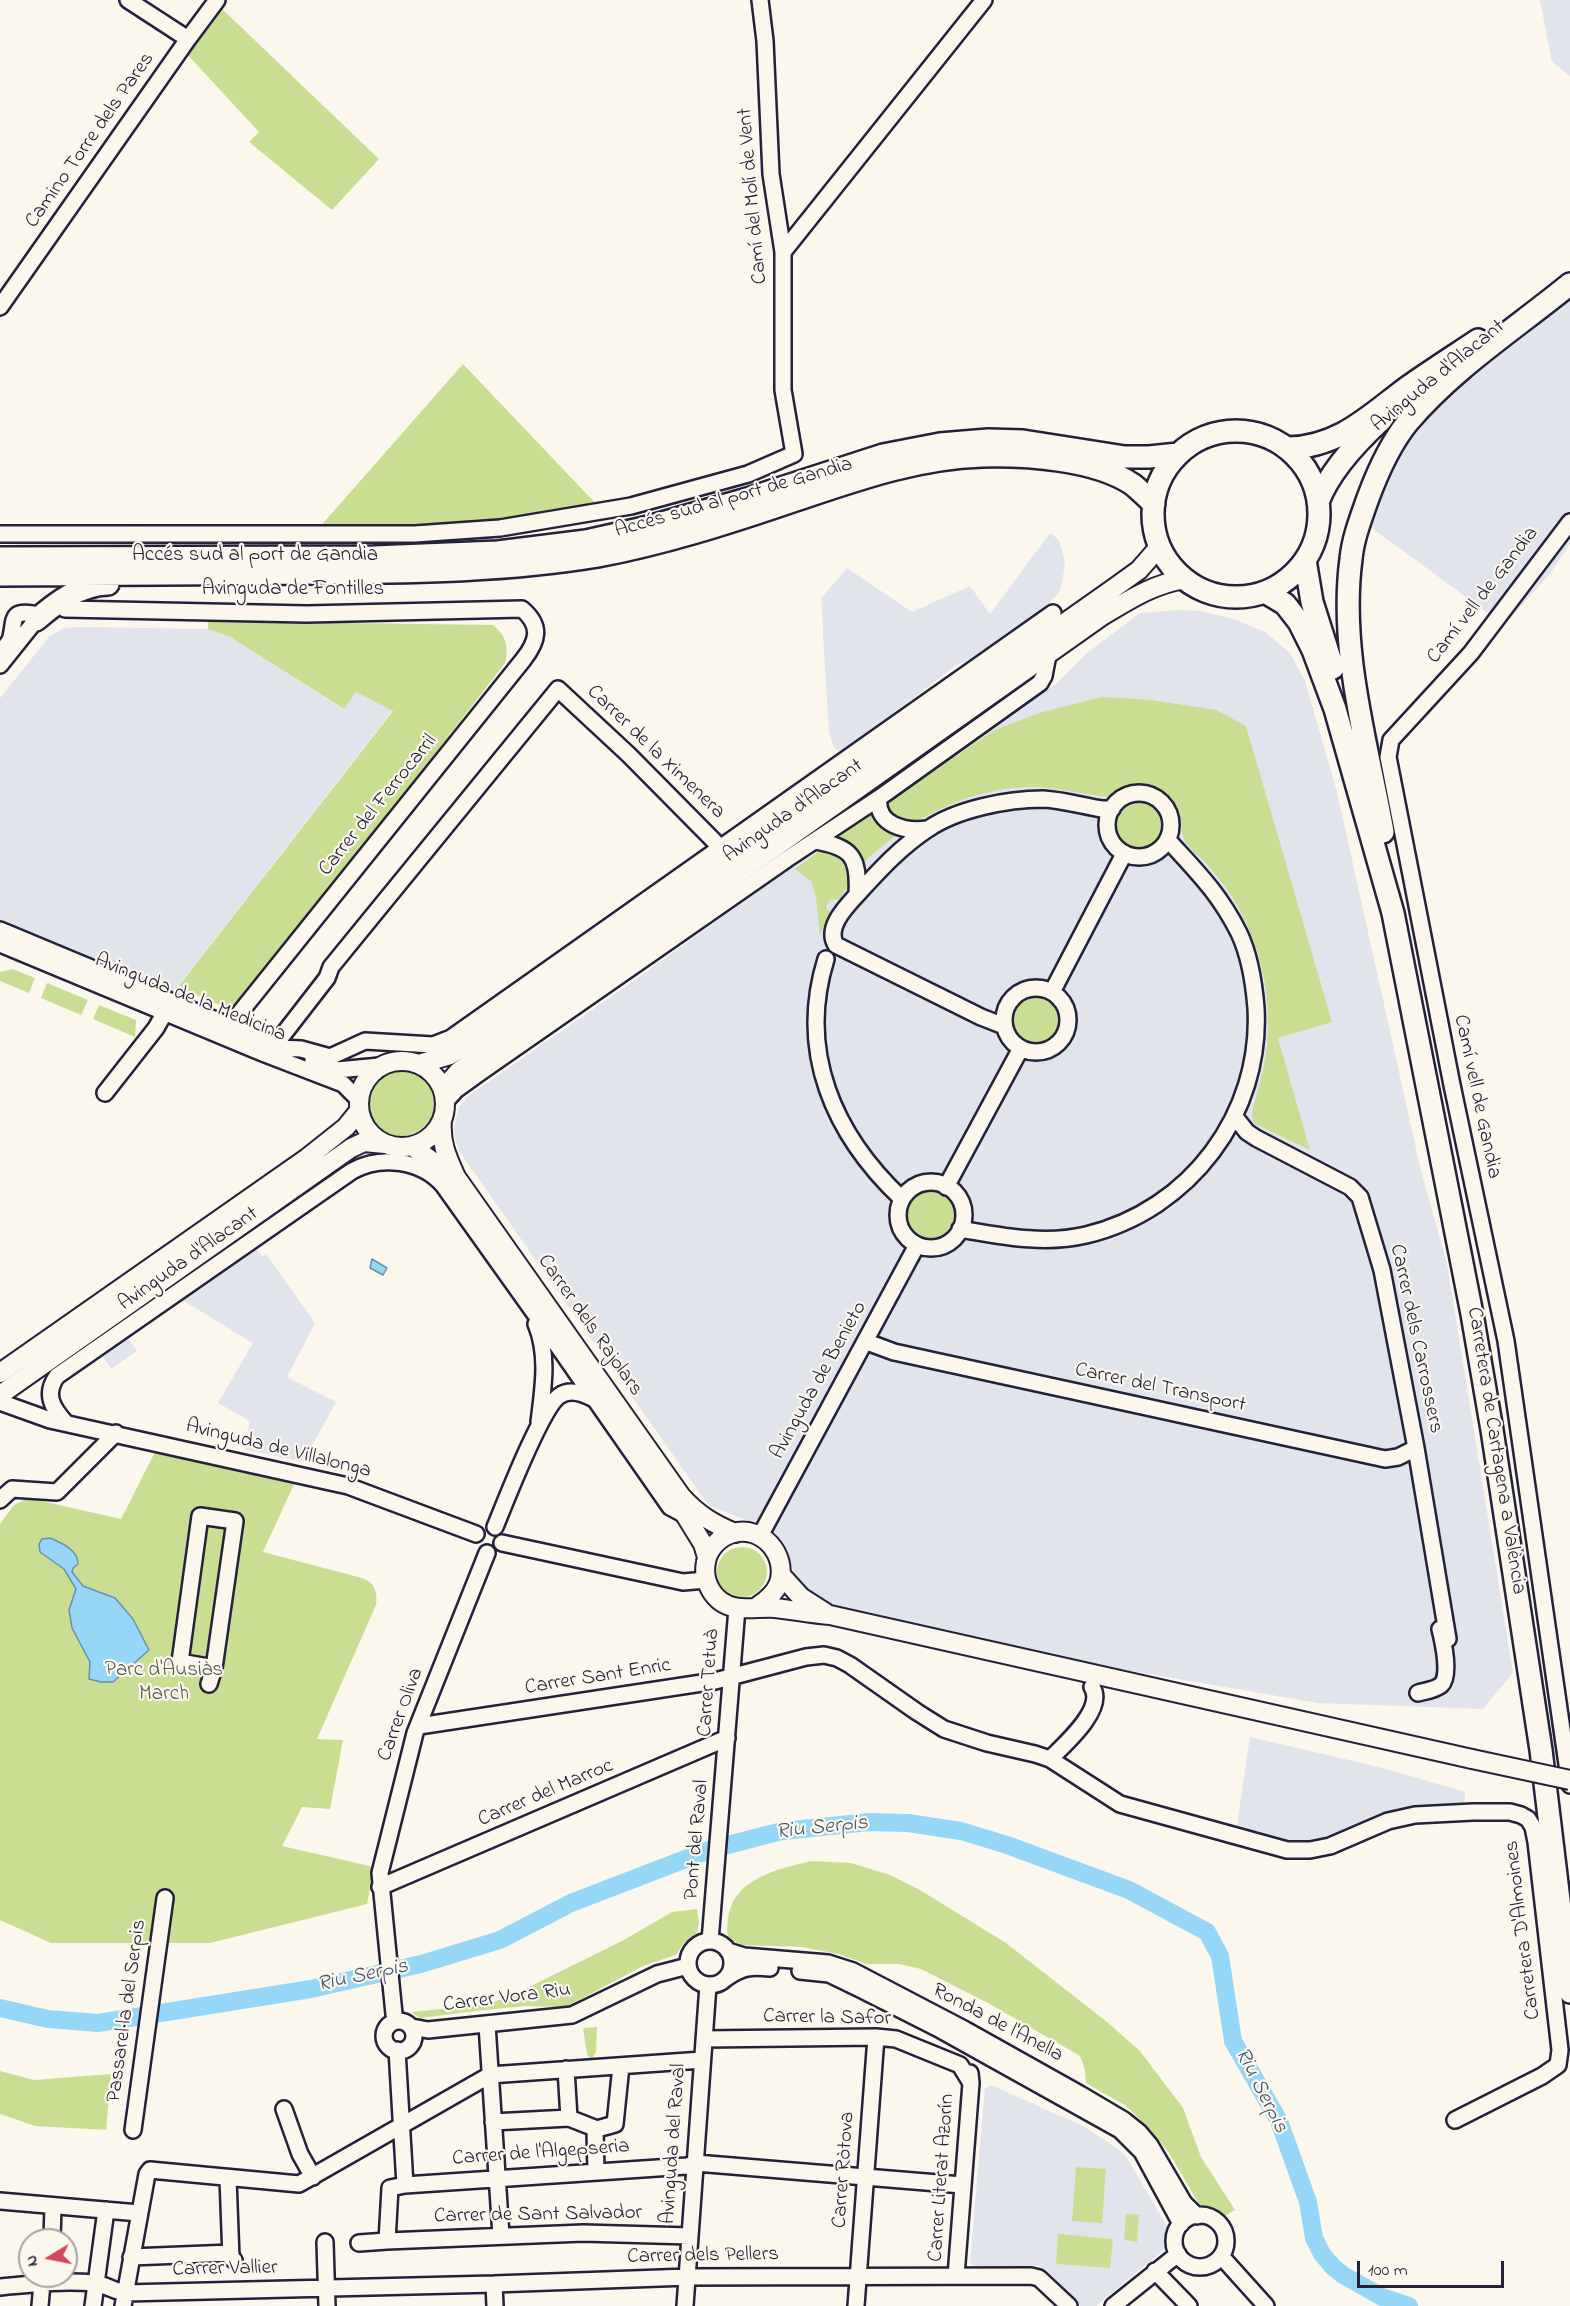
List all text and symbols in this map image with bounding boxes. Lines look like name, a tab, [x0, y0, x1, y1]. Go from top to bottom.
street label: Camino Torre dels Pares	[21, 48, 161, 234]
street label: Camí del Molí de Vent	[734, 107, 774, 285]
street label: Avinguda d'Alacant	[1367, 315, 1511, 439]
street label: Accés sud al port de Gandia	[612, 453, 856, 545]
street label: Camí vell de Gandia	[1423, 522, 1545, 670]
street label: Accés sud al port de Gandia	[132, 544, 378, 570]
street label: Avinguda de Fontilles	[202, 578, 384, 604]
street label: Carrer de la Ximenera	[580, 680, 730, 826]
street label: Carrer del Ferrocarril	[314, 730, 444, 882]
street label: Avinguda d'Alacant	[719, 754, 869, 870]
street label: Avinguda de la Medicina	[91, 949, 289, 1049]
street label: Camí vell de Gandia	[1446, 1013, 1506, 1181]
street label: Avinguda d'Alacant	[114, 1202, 264, 1318]
street label: Carrer dels Carrossers	[1383, 1242, 1447, 1436]
street label: Carrer dels Rajolars	[531, 1250, 647, 1402]
street label: Avinguda de Benieto	[766, 1298, 874, 1464]
street label: Carretera de Cartagena a València	[1460, 1306, 1530, 1596]
street label: Carrer del Transport	[1072, 1359, 1248, 1419]
street label: Avinguda de Villalonga	[183, 1415, 373, 1485]
street label: Carrer Tetuà	[694, 1628, 726, 1738]
street label: Carrer Sant Enric	[523, 1654, 673, 1702]
park label: Parc d'Ausiàs March	[105, 1659, 223, 1709]
street label: Carrer Oliva	[373, 1665, 431, 1765]
street label: Carrer del Marroc	[475, 1754, 617, 1834]
street label: Pont del Raval	[680, 1779, 716, 1901]
water label: Riu Serpis	[775, 1811, 869, 1847]
street label: Carretera D'Almoines	[1501, 1839, 1547, 2021]
street label: Passarel·la del Serpis	[103, 1918, 153, 2104]
water label: Riu Serpis	[315, 1955, 411, 1999]
street label: Carrer Vora Riu	[442, 1979, 572, 2019]
street label: Ronda de l'Anella	[927, 1979, 1067, 2069]
street label: Carrer la Safor	[763, 2005, 891, 2033]
water label: Riu Serpis	[1227, 2044, 1293, 2138]
street label: Avinguda del Raval	[657, 2063, 693, 2225]
street label: Carrer Literat Azorín	[925, 2093, 961, 2263]
street label: Carrer Ròtova	[828, 2111, 862, 2229]
street label: Carrer de l'Algepseria	[451, 2135, 631, 2173]
street label: Carrer de Sant Salvador	[434, 2202, 642, 2230]
north arrow	[18, 2228, 78, 2288]
street label: Carrer dels Pellers	[627, 2243, 779, 2271]
scale bar	[1360, 2249, 1507, 2287]
text: N	[19, 2253, 45, 2268]
street label: Carrer Vallier	[172, 2256, 278, 2284]
text: 100 m	[1368, 2258, 1408, 2284]

